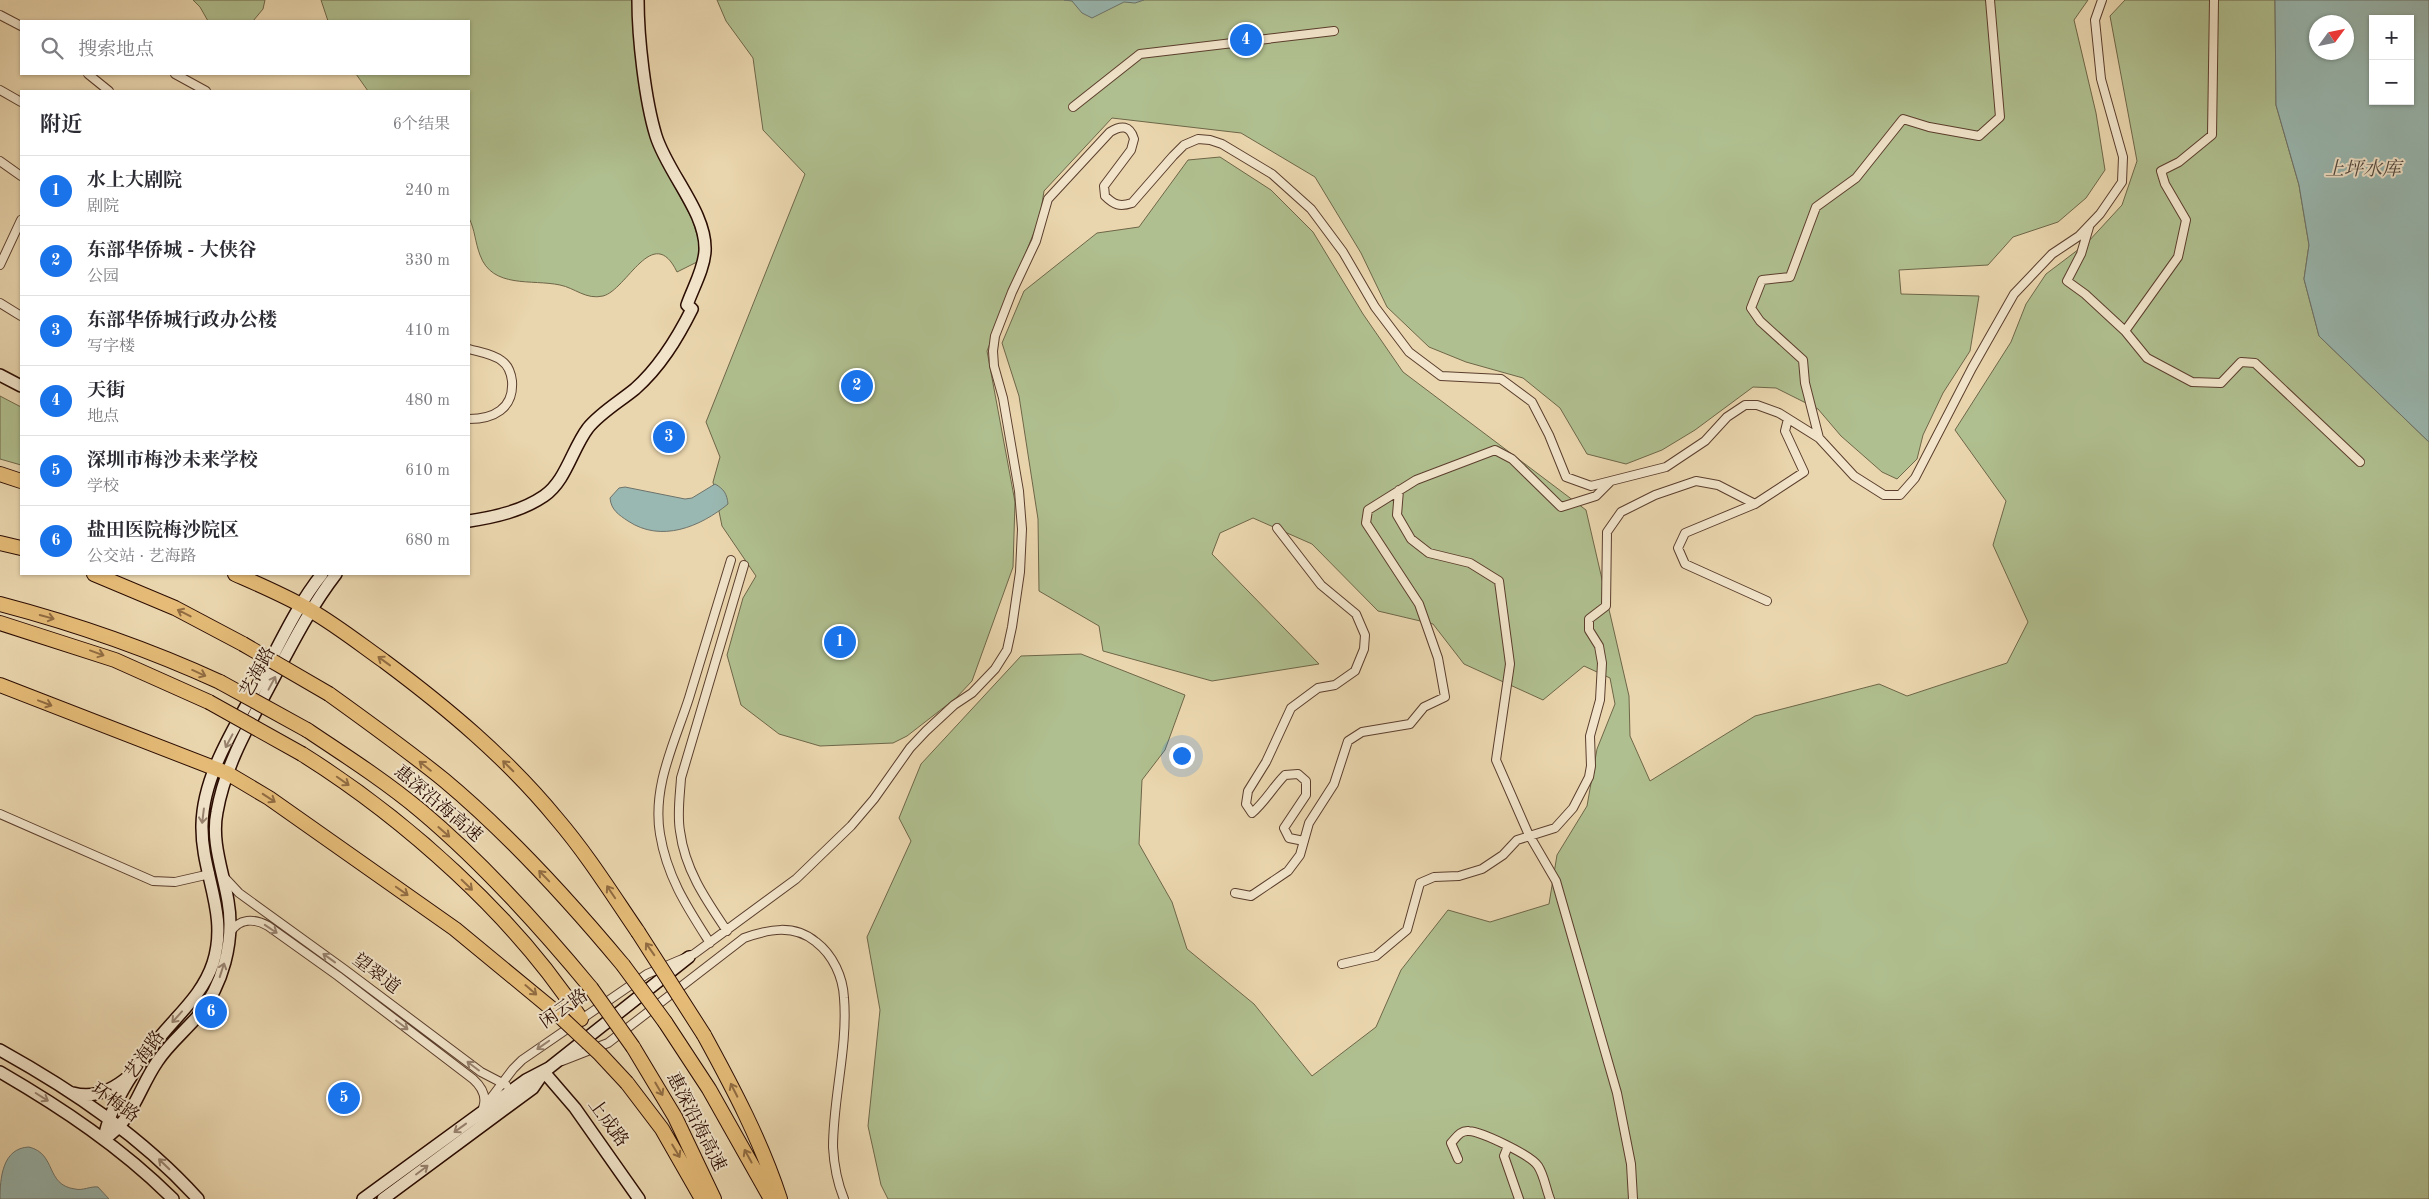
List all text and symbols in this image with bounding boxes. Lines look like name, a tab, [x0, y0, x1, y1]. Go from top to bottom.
north arrow	[2309, 15, 2354, 60]
map controls	[2369, 15, 2414, 105]
button: +	[2369, 15, 2414, 60]
search box	[20, 20, 470, 75]
pin: 4	[1230, 21, 1262, 59]
icon: search	[38, 34, 66, 62]
text: 搜索地点	[78, 41, 154, 60]
button: −	[2369, 60, 2414, 105]
text: 附近	[40, 115, 82, 136]
text: 6个结果	[393, 117, 450, 133]
water label: 上坪水库	[2325, 158, 2404, 180]
text: 水上大剧院	[87, 172, 182, 191]
text: 1	[51, 183, 61, 199]
text: 240 m	[405, 183, 450, 199]
text: 剧院	[87, 199, 119, 215]
text: 东部华侨城 - 大侠谷	[87, 242, 257, 261]
text: 2	[51, 253, 61, 269]
text: 330 m	[405, 253, 450, 269]
text: 公园	[87, 269, 119, 285]
text: 东部华侨城行政办公楼	[87, 312, 277, 331]
text: 3	[51, 323, 61, 339]
text: 410 m	[405, 323, 450, 339]
text: 写字楼	[87, 339, 135, 355]
pin: 2	[841, 367, 873, 405]
text: 天街	[87, 382, 125, 401]
text: 4	[51, 393, 61, 409]
text: 480 m	[405, 393, 450, 409]
text: 地点	[87, 409, 119, 425]
pin: 3	[653, 418, 685, 456]
text: 深圳市梅沙未来学校	[87, 452, 258, 471]
text: 5	[51, 463, 61, 479]
text: 610 m	[405, 463, 450, 479]
text: 学校	[87, 479, 119, 495]
text: 盐田医院梅沙院区	[87, 522, 239, 541]
text: 6	[51, 533, 61, 549]
text: 680 m	[405, 533, 450, 549]
text: 公交站 · 艺海路	[87, 549, 196, 565]
one-way arrow	[177, 608, 192, 618]
one-way arrow	[39, 612, 55, 622]
pin: 1	[824, 623, 856, 661]
street label: 艺海路	[236, 643, 279, 700]
one-way arrow	[88, 649, 104, 658]
one-way arrow	[378, 656, 391, 667]
one-way arrow	[192, 668, 207, 678]
one-way arrow	[267, 675, 277, 690]
one-way arrow	[38, 699, 53, 708]
one-way arrow	[224, 733, 234, 748]
your location	[1169, 743, 1195, 769]
one-way arrow	[419, 760, 432, 771]
one-way arrow	[502, 760, 515, 772]
street label: 惠深沿海高速	[391, 761, 486, 846]
one-way arrow	[335, 776, 349, 786]
one-way arrow	[261, 793, 275, 803]
one-way arrow	[198, 807, 208, 823]
one-way arrow	[438, 826, 451, 837]
one-way arrow	[538, 870, 550, 882]
one-way arrow	[461, 879, 473, 891]
one-way arrow	[606, 885, 616, 899]
one-way arrow	[395, 886, 409, 896]
one-way arrow	[264, 924, 278, 934]
one-way arrow	[645, 942, 655, 956]
street label: 望翠道	[349, 949, 404, 997]
one-way arrow	[323, 952, 336, 963]
one-way arrow	[218, 962, 227, 978]
one-way arrow	[524, 984, 537, 996]
street label: 闲云路	[536, 985, 591, 1032]
pin: 6	[195, 993, 227, 1031]
one-way arrow	[171, 1011, 183, 1024]
one-way arrow	[395, 1020, 409, 1030]
street label: 艺海路	[121, 1027, 168, 1082]
one-way arrow	[537, 1040, 551, 1050]
one-way arrow	[467, 1060, 480, 1071]
street label: 惠深沿海高速	[663, 1069, 730, 1174]
street label: 环梅路	[88, 1079, 143, 1126]
pin: 5	[328, 1079, 360, 1117]
one-way arrow	[654, 1082, 664, 1096]
one-way arrow	[728, 1083, 738, 1098]
one-way arrow	[34, 1092, 48, 1102]
street label: 上成路	[585, 1095, 633, 1150]
one-way arrow	[454, 1123, 468, 1133]
one-way arrow	[671, 1143, 681, 1157]
one-way arrow	[742, 1149, 752, 1164]
one-way arrow	[158, 1158, 170, 1170]
one-way arrow	[415, 1165, 429, 1175]

